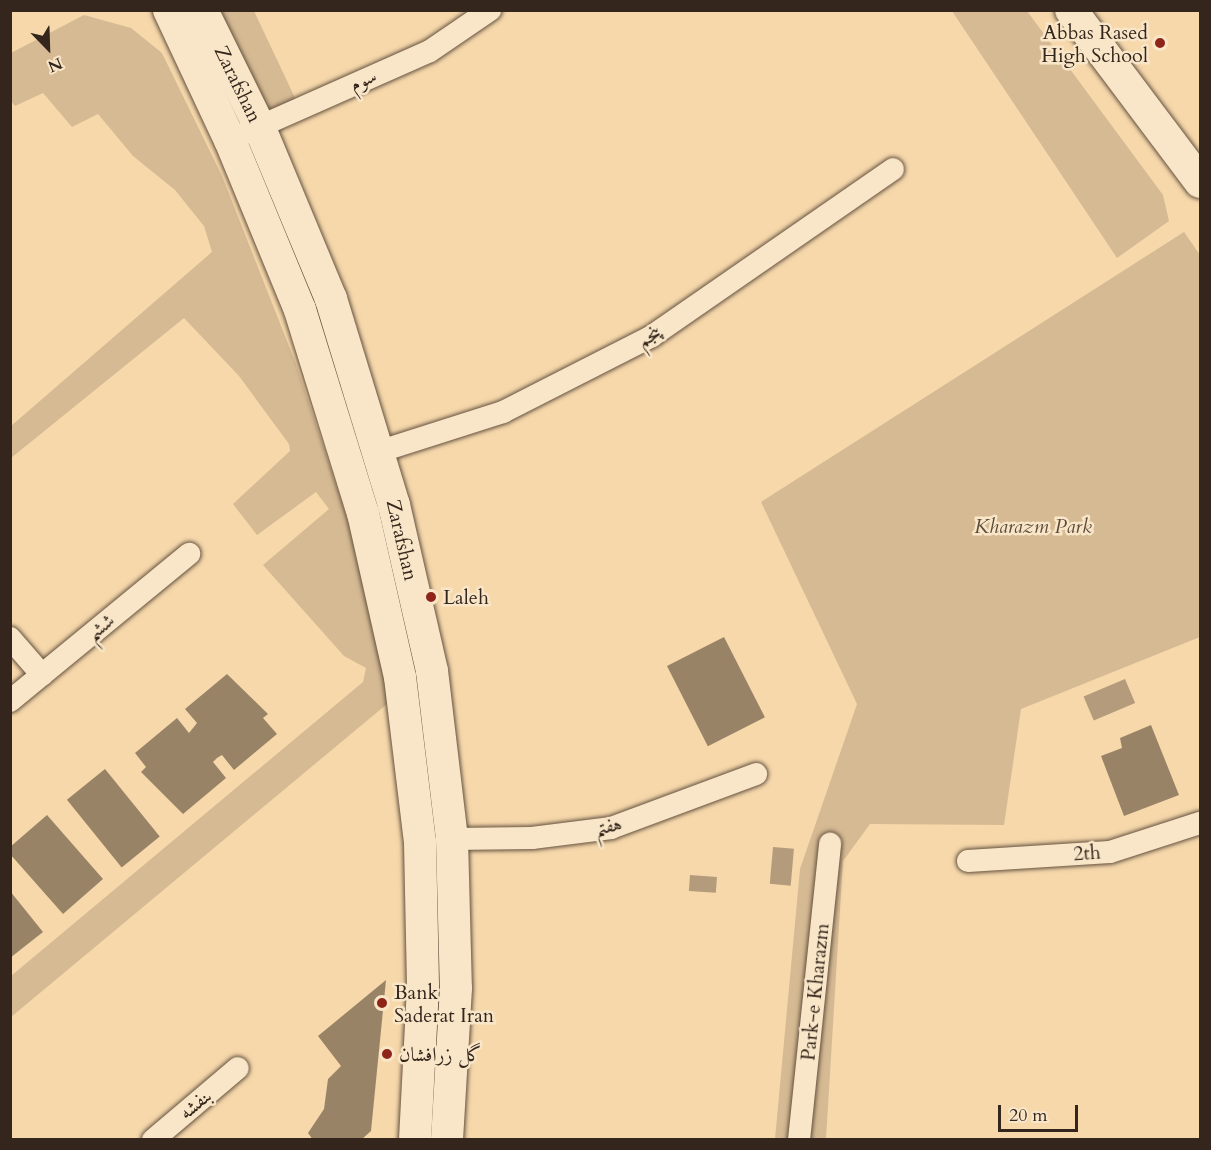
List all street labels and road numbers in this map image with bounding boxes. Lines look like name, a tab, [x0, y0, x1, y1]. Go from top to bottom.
street label: Zarafshan	[209, 42, 267, 126]
street label: سوم	[346, 63, 380, 97]
street label: پنجم	[633, 320, 665, 352]
street label: Zarafshan	[381, 497, 423, 583]
street label: ششم	[81, 608, 119, 646]
street label: هفتم	[592, 811, 624, 841]
street label: 2th	[1072, 840, 1102, 866]
street label: Park-e Kharazm	[796, 922, 834, 1062]
street label: بنفشه	[174, 1084, 216, 1124]

